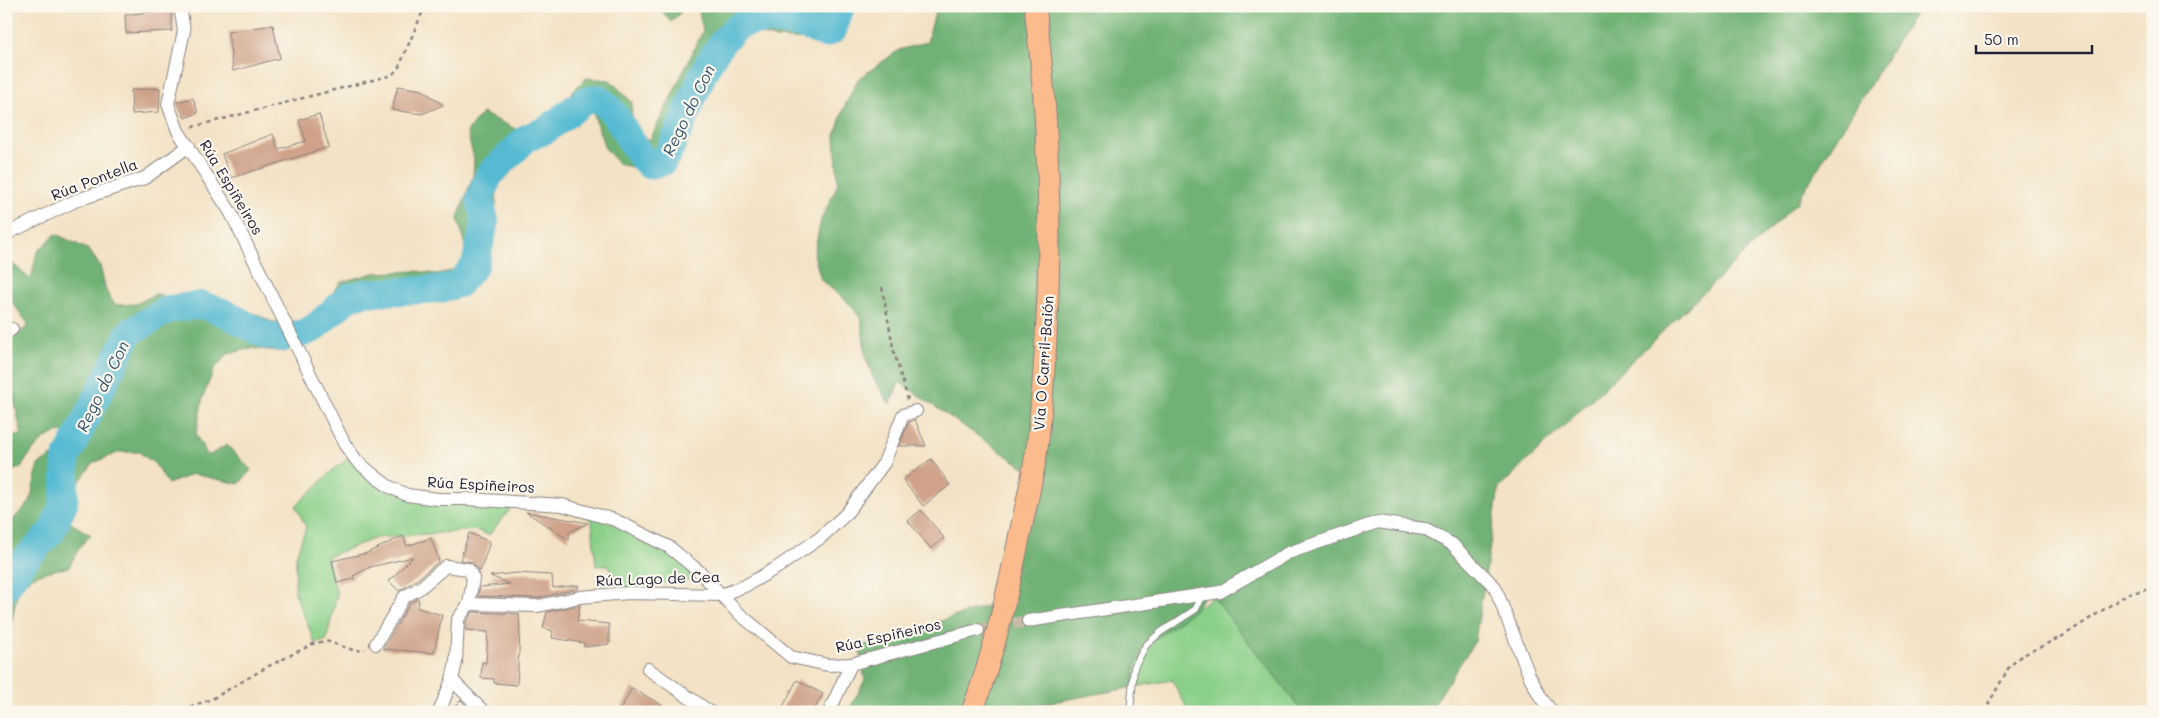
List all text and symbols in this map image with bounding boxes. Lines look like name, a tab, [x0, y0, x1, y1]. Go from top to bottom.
scale bar	[1976, 22, 2093, 54]
text: 50 m	[1984, 29, 2019, 49]
water label: Rego do Con	[657, 61, 719, 159]
street label: Rúa Espiñeiros	[196, 136, 268, 238]
street label: Rúa Pontella	[48, 153, 140, 205]
street label: Vía O Carril-Baión	[1028, 295, 1058, 431]
water label: Rego do Con	[71, 337, 133, 435]
street label: Rúa Espiñeiros	[427, 471, 535, 497]
street label: Rúa Lago de Cea	[595, 566, 721, 590]
street label: Rúa Espiñeiros	[833, 613, 943, 657]

